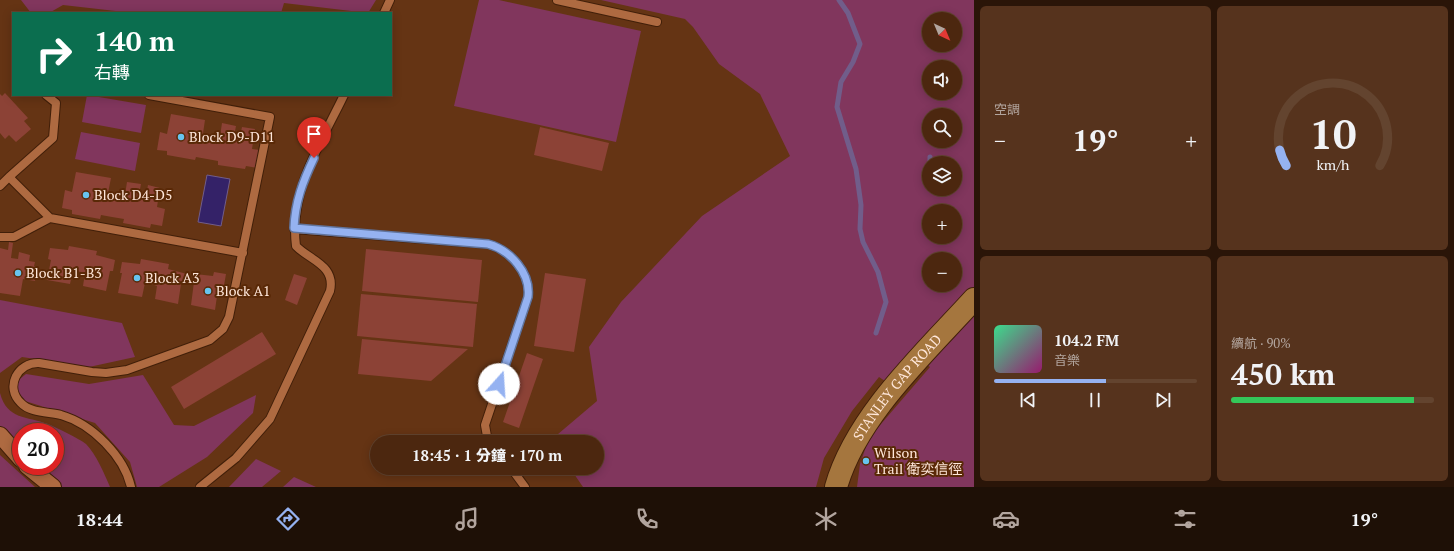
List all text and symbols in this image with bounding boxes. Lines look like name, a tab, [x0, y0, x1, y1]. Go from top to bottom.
north arrow	[922, 12, 962, 52]
map controls	[922, 12, 962, 292]
text: 140 m	[94, 22, 175, 59]
icon: right	[28, 28, 80, 80]
text: 右轉	[94, 60, 130, 84]
button: sound	[922, 60, 962, 100]
text: 空調	[994, 100, 1020, 118]
text: 10	[1309, 106, 1356, 161]
button: search	[922, 108, 962, 148]
pin	[297, 117, 331, 158]
text: 19°	[1072, 120, 1119, 160]
icon: arrive	[303, 123, 325, 145]
text: −	[994, 126, 1006, 155]
text: +	[1185, 126, 1197, 155]
place label: Block D9-D11	[189, 127, 275, 146]
marker: Block D9-D11	[176, 132, 186, 142]
text: km/h	[1316, 154, 1350, 173]
button: layers	[922, 156, 962, 196]
place label: Block D4-D5	[94, 185, 172, 204]
marker: Block D4-D5	[81, 190, 91, 200]
button: +	[922, 204, 962, 244]
button: −	[922, 252, 962, 292]
place label: Block B1-B3	[26, 263, 102, 282]
marker: Block B1-B3	[13, 268, 23, 278]
place label: Block A3	[145, 268, 199, 287]
marker: Block A3	[132, 273, 142, 283]
place label: Block A1	[216, 281, 270, 300]
marker: Block A1	[203, 286, 213, 296]
street label: STANLEY GAP ROAD	[848, 330, 945, 444]
text: 104.2 FM	[1054, 330, 1119, 350]
text: 續航 · 90%	[1231, 334, 1291, 352]
text: 音樂	[1054, 351, 1080, 369]
text: 450 km	[1231, 354, 1335, 394]
position arrow	[478, 363, 520, 405]
icon: previous	[1017, 389, 1039, 411]
icon: pause	[1084, 389, 1106, 411]
icon: next	[1152, 389, 1174, 411]
speed limit sign: 20	[12, 423, 64, 475]
place label: Wilson Trail 衛奕信徑	[874, 443, 963, 478]
text: 18:45 · 1 分鐘 · 170 m	[412, 445, 562, 465]
marker: Wilson Trail 衛奕信徑	[861, 456, 871, 466]
icon: directions	[274, 505, 302, 533]
icon: music	[453, 505, 481, 533]
icon: phone	[633, 505, 661, 533]
icon: climate	[812, 505, 840, 533]
icon: car	[992, 505, 1020, 533]
icon: filters	[1171, 505, 1199, 533]
text: 18:44	[76, 507, 123, 531]
text: 19°	[1350, 507, 1378, 531]

